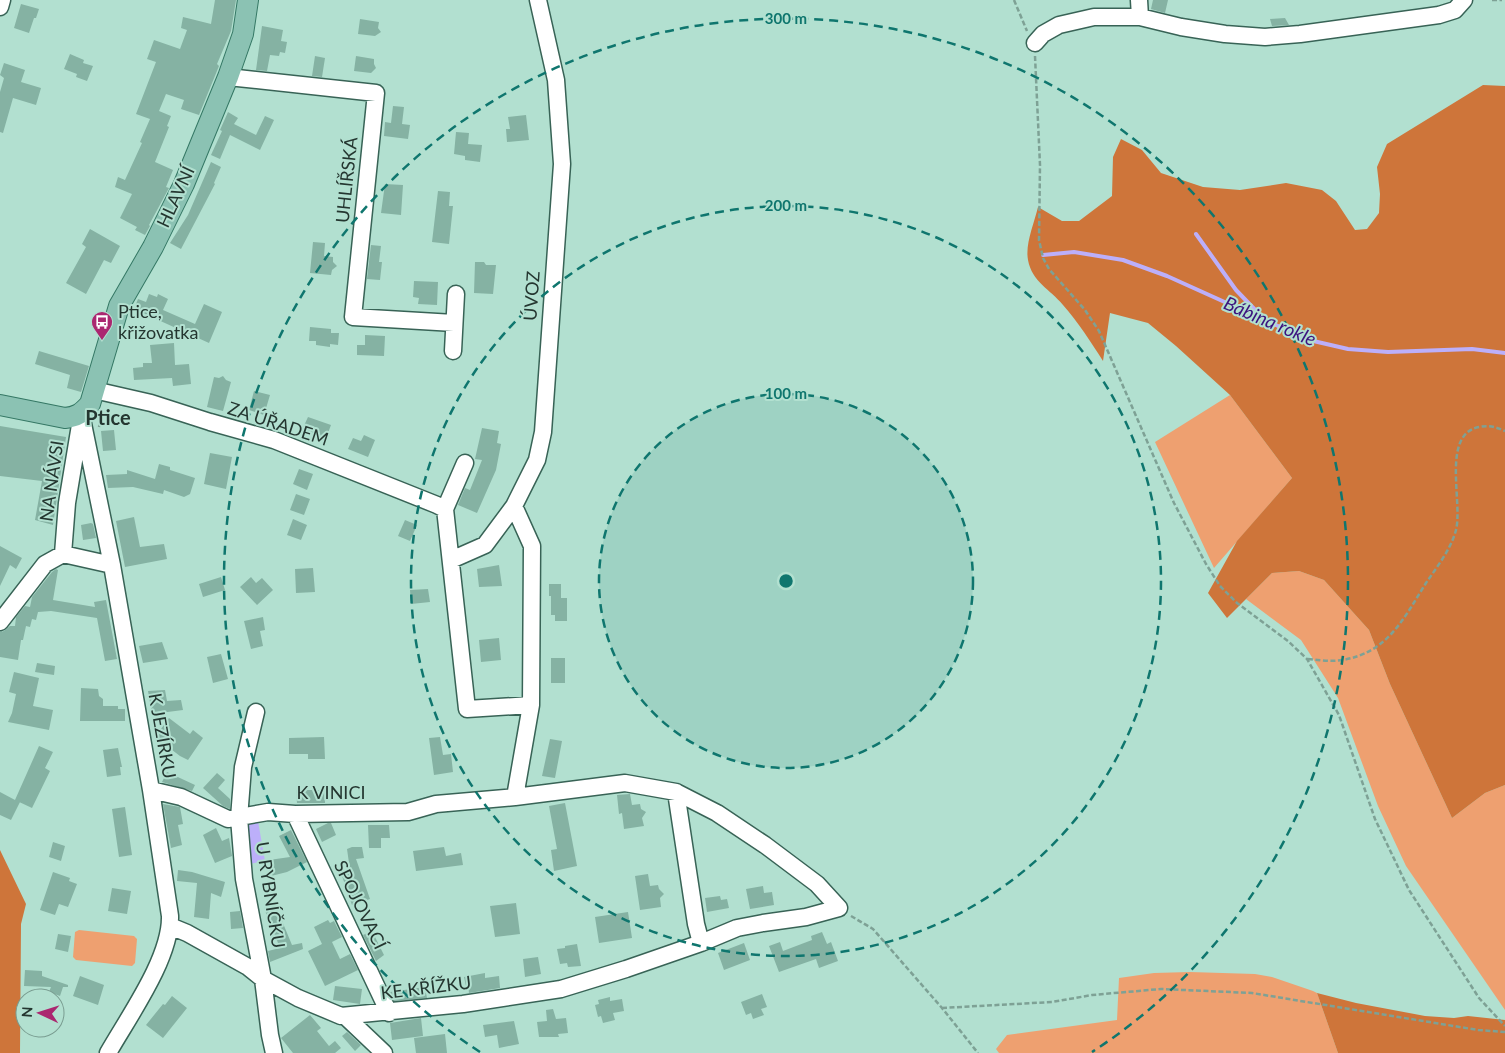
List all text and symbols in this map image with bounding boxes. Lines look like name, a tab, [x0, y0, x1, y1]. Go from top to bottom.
text: 300 m	[765, 9, 807, 27]
street label: UHLÍŘSKÁ	[331, 135, 362, 224]
street label: HLAVNÍ	[151, 162, 199, 231]
text: 200 m	[765, 196, 807, 214]
street label: ÚVOZ	[518, 270, 544, 322]
water label: Bábina rokle	[1221, 291, 1320, 350]
place label: Ptice, křižovatka	[118, 300, 198, 343]
bus stop icon: Ptice, křižovatka	[90, 310, 114, 341]
text: 100 m	[765, 384, 807, 402]
street label: ZA ÚŘADEM	[225, 396, 331, 450]
district label: Ptice	[85, 405, 131, 429]
street label: NA NÁVSI	[34, 439, 68, 523]
centre of rings	[777, 572, 795, 590]
street label: K JEZÍRKU	[145, 691, 181, 780]
street label: K VINICI	[297, 781, 365, 803]
street label: U RYBNÍČKU	[252, 840, 290, 950]
street label: SPOJOVACÍ	[330, 857, 392, 953]
street label: KE KŘÍŽKU	[379, 971, 472, 1003]
north arrow	[15, 988, 65, 1038]
text: N	[18, 1006, 35, 1018]

